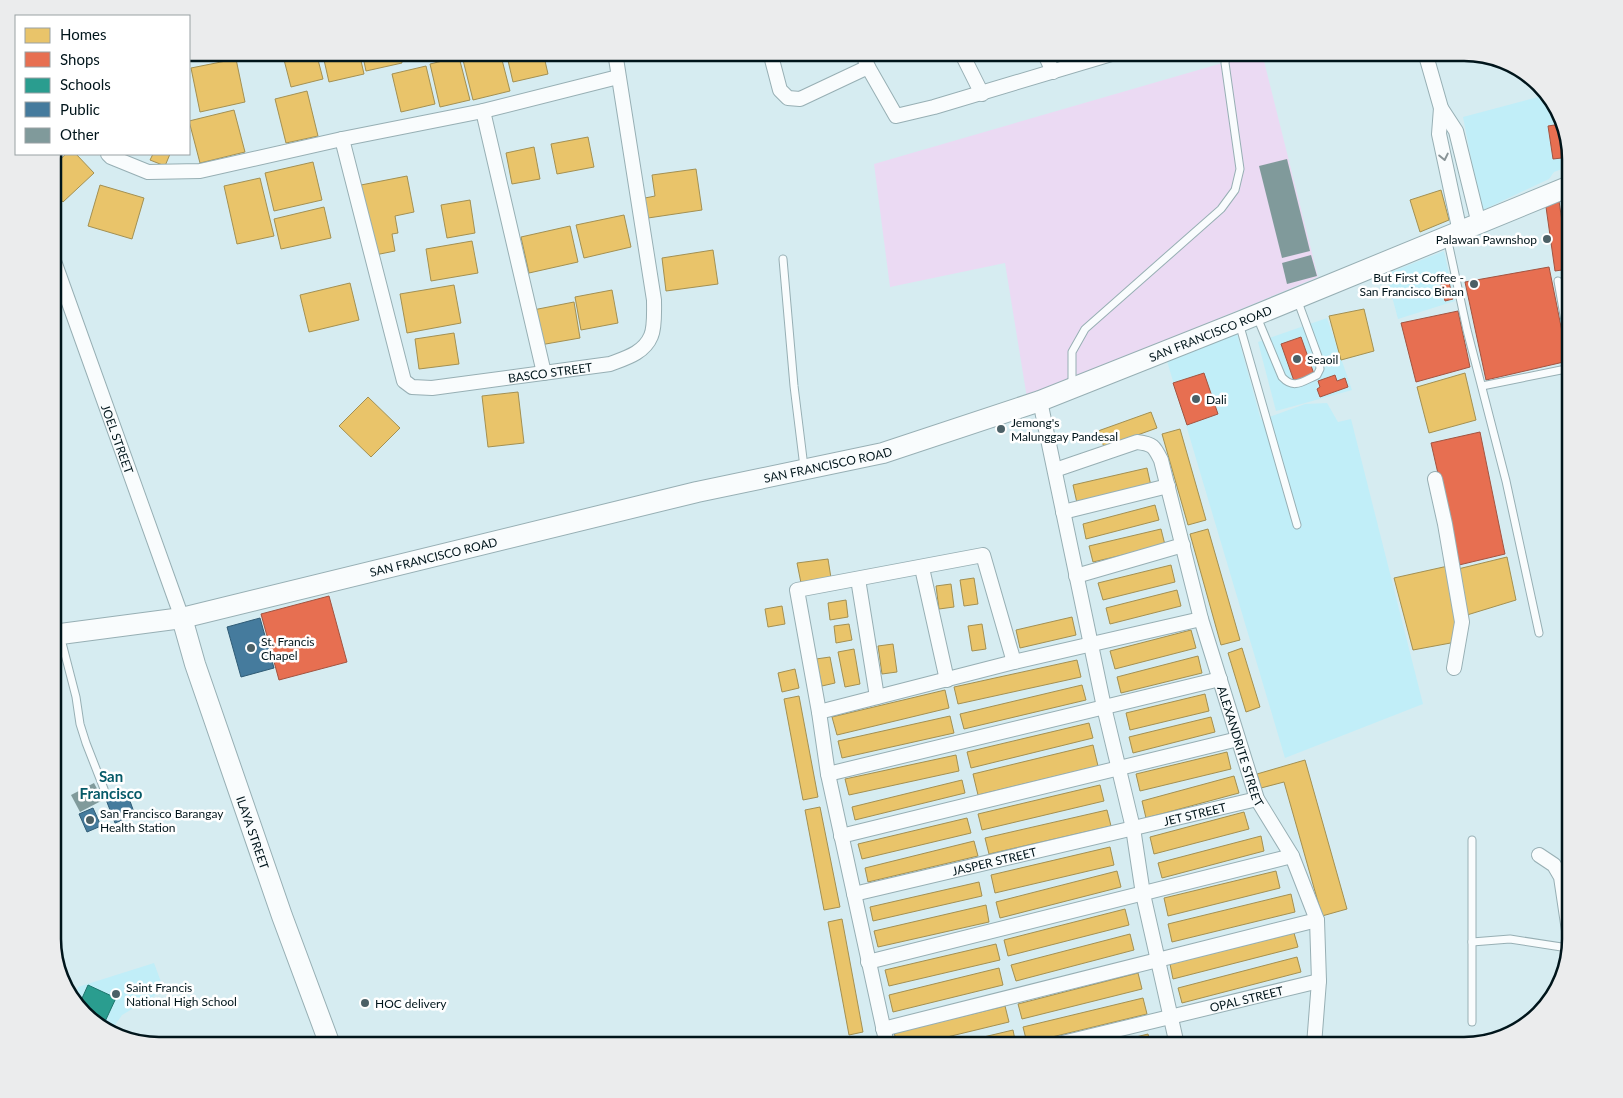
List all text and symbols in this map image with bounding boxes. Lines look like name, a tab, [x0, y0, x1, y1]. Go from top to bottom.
legend	[15, 15, 190, 155]
text: Homes	[60, 25, 106, 43]
text: Shops	[60, 50, 100, 68]
text: Schools	[60, 75, 111, 93]
text: Public	[60, 100, 100, 118]
text: Other	[60, 125, 100, 143]
one-way arrow	[1438, 152, 1449, 161]
place label: Palawan Pawnshop	[1436, 232, 1537, 247]
marker: Palawan Pawnshop	[1541, 233, 1553, 245]
place label: But First Coffee - San Francisco Binan	[1359, 270, 1464, 299]
marker: But First Coffee - San Francisco Binan	[1468, 278, 1480, 290]
street label: SAN FRANCISCO ROAD	[1147, 302, 1274, 365]
place label: Seaoil	[1307, 352, 1338, 367]
marker: Seaoil	[1291, 353, 1303, 365]
street label: BASCO STREET	[507, 359, 593, 385]
place label: Dali	[1206, 392, 1227, 407]
marker: Dali	[1190, 393, 1202, 405]
street label: JOEL STREET	[98, 402, 137, 476]
place label: Jemong's Malunggay Pandesal	[1011, 415, 1118, 444]
marker: Jemong's Malunggay Pandesal	[995, 423, 1007, 435]
street label: SAN FRANCISCO ROAD	[762, 443, 894, 485]
street label: SAN FRANCISCO ROAD	[368, 534, 499, 579]
place label: St. Francis Chapel	[261, 634, 314, 663]
marker: St. Francis Chapel	[245, 642, 257, 654]
street label: ALEXANDRITE STREET	[1215, 684, 1267, 809]
district label: San Francisco	[80, 767, 143, 802]
street label: ILAYA STREET	[234, 794, 273, 871]
street label: JET STREET	[1162, 799, 1227, 828]
place label: San Francisco Barangay Health Station	[100, 806, 224, 835]
marker: San Francisco Barangay Health Station	[84, 814, 96, 826]
street label: JASPER STREET	[950, 844, 1038, 878]
place label: Saint Francis National High School	[126, 980, 237, 1009]
street label: OPAL STREET	[1208, 982, 1285, 1015]
marker: Saint Francis National High School	[110, 988, 122, 1000]
place label: HOC delivery	[375, 996, 447, 1011]
marker: HOC delivery	[359, 997, 371, 1009]

